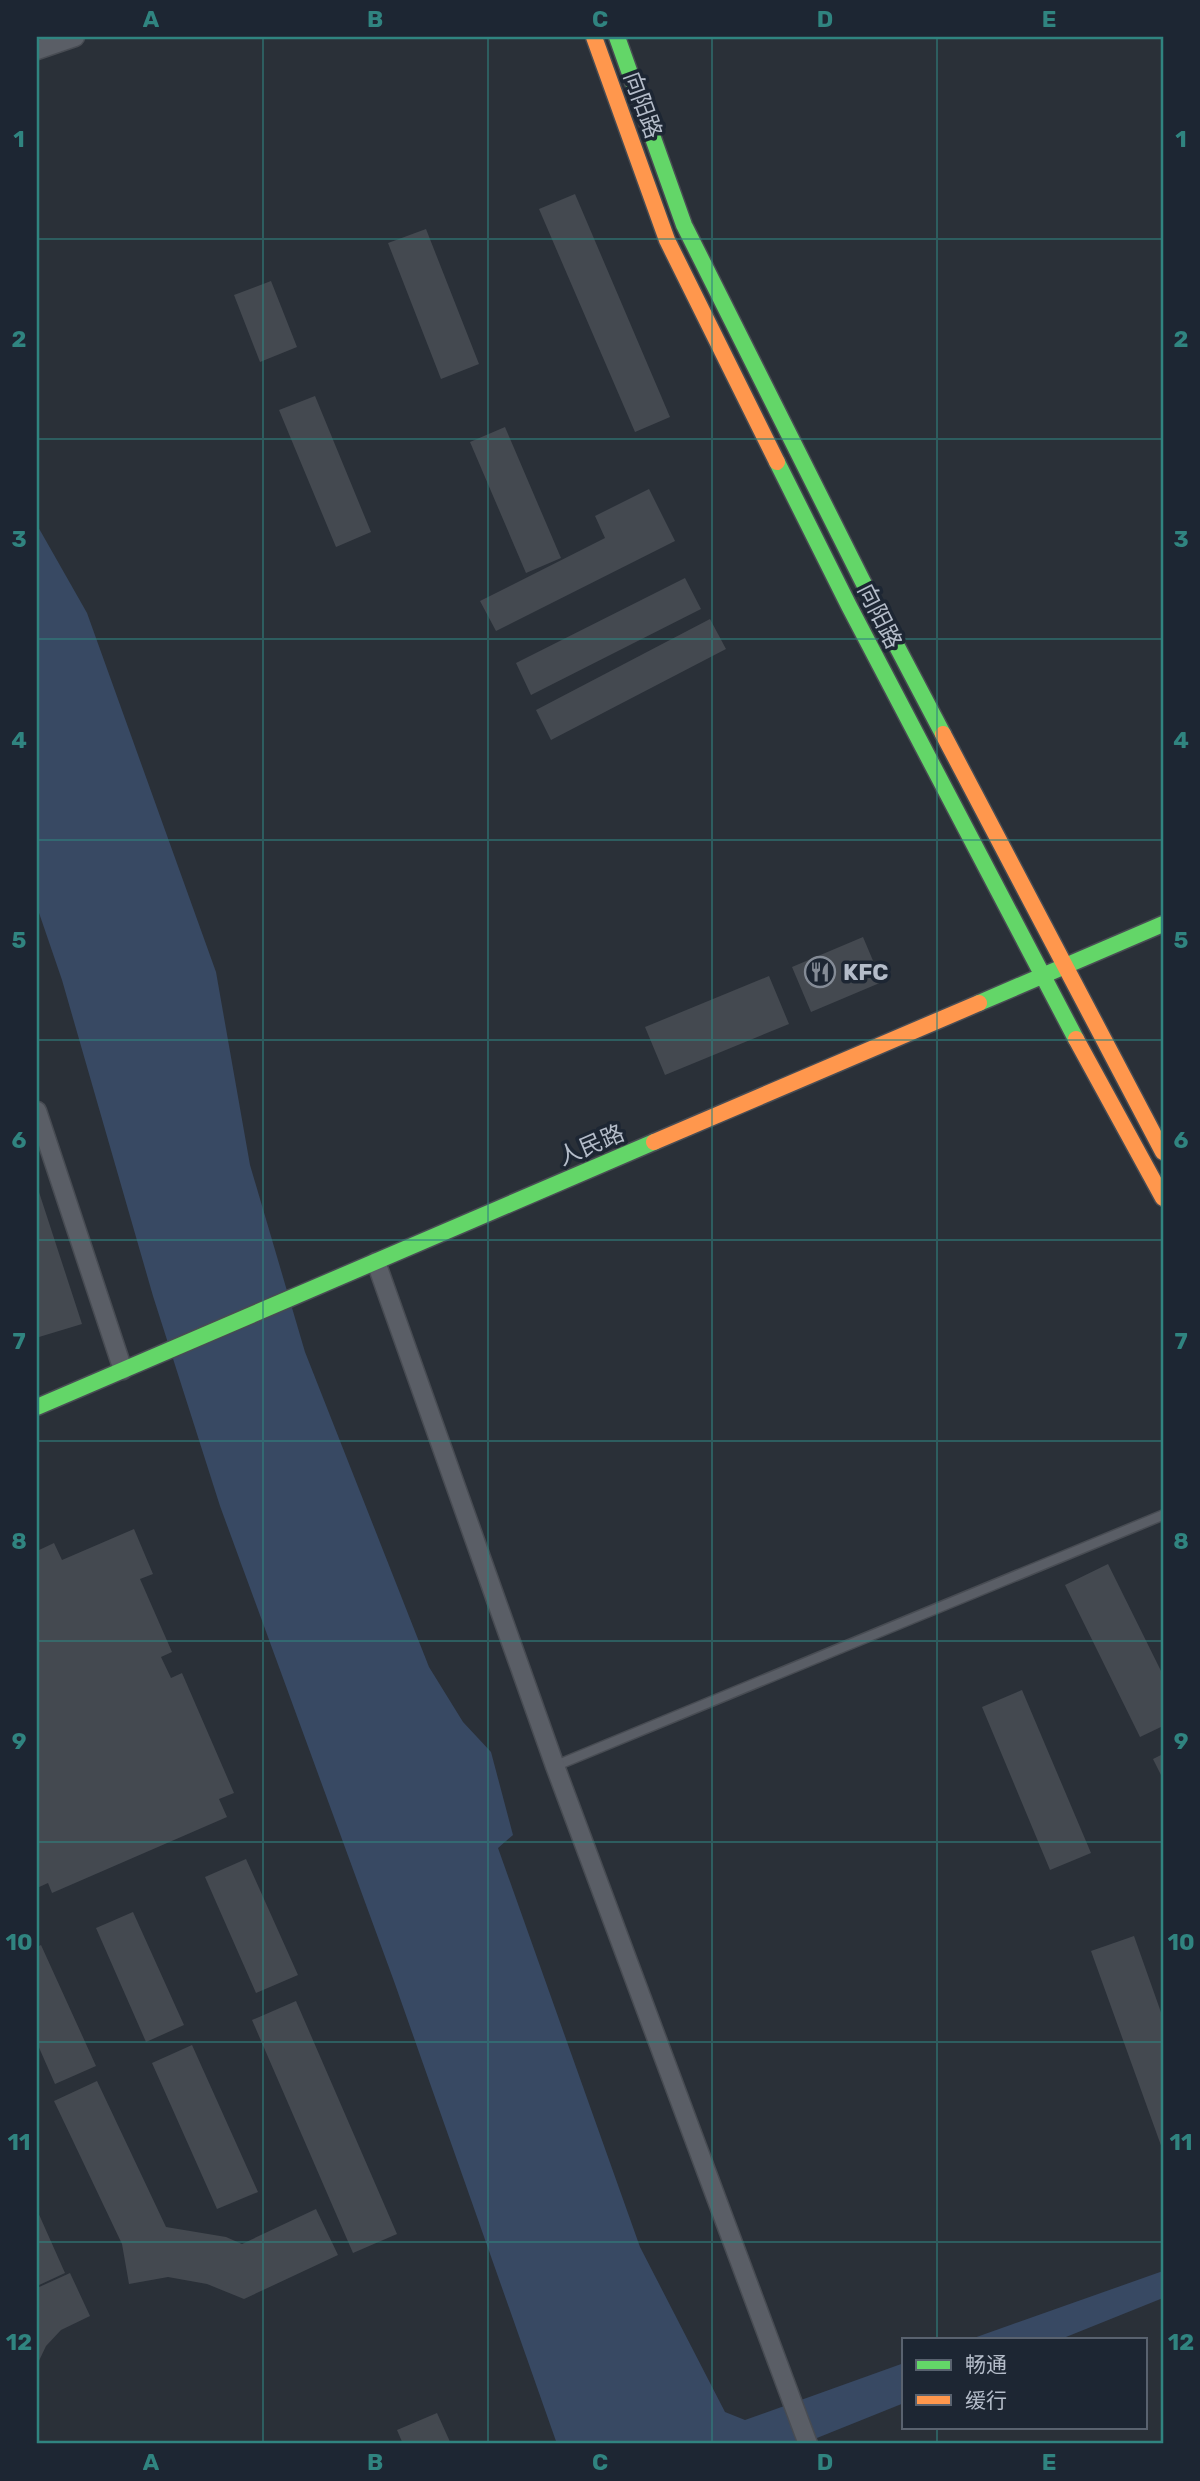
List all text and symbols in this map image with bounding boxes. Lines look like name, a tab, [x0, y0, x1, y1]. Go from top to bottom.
text: A	[143, 5, 160, 33]
text: B	[367, 5, 383, 33]
text: C	[592, 5, 608, 33]
text: D	[817, 5, 833, 33]
text: E	[1042, 5, 1056, 33]
street label: 向阳路	[618, 68, 668, 142]
text: 1	[13, 125, 25, 153]
text: 1	[1175, 125, 1187, 153]
text: 2	[12, 325, 26, 353]
text: 2	[1174, 325, 1188, 353]
text: 3	[11, 525, 27, 553]
text: 3	[1173, 525, 1189, 553]
street label: 向阳路	[852, 579, 908, 653]
text: 4	[11, 726, 27, 754]
text: 4	[1173, 726, 1189, 754]
text: 5	[12, 926, 27, 954]
text: 5	[1174, 926, 1189, 954]
restaurant icon: KFC	[803, 955, 837, 989]
place label: KFC	[843, 958, 889, 986]
street label: 人民路	[554, 1119, 628, 1171]
text: 6	[12, 1126, 27, 1154]
text: 6	[1174, 1126, 1189, 1154]
text: 7	[12, 1327, 26, 1355]
text: 7	[1174, 1327, 1188, 1355]
text: 8	[11, 1527, 27, 1555]
text: 8	[1173, 1527, 1189, 1555]
text: 9	[12, 1727, 26, 1755]
text: 9	[1174, 1727, 1188, 1755]
text: 10	[5, 1928, 33, 1956]
text: 10	[1167, 1928, 1195, 1956]
text: 11	[8, 2128, 30, 2156]
text: 11	[1170, 2128, 1192, 2156]
text: 12	[6, 2328, 32, 2356]
text: 12	[1168, 2328, 1194, 2356]
legend	[902, 2338, 1148, 2428]
text: 畅通	[965, 2352, 1007, 2377]
text: 缓行	[965, 2388, 1007, 2413]
text: A	[143, 2448, 160, 2476]
text: B	[367, 2448, 383, 2476]
text: C	[592, 2448, 608, 2476]
text: D	[817, 2448, 833, 2476]
text: E	[1042, 2448, 1056, 2476]

